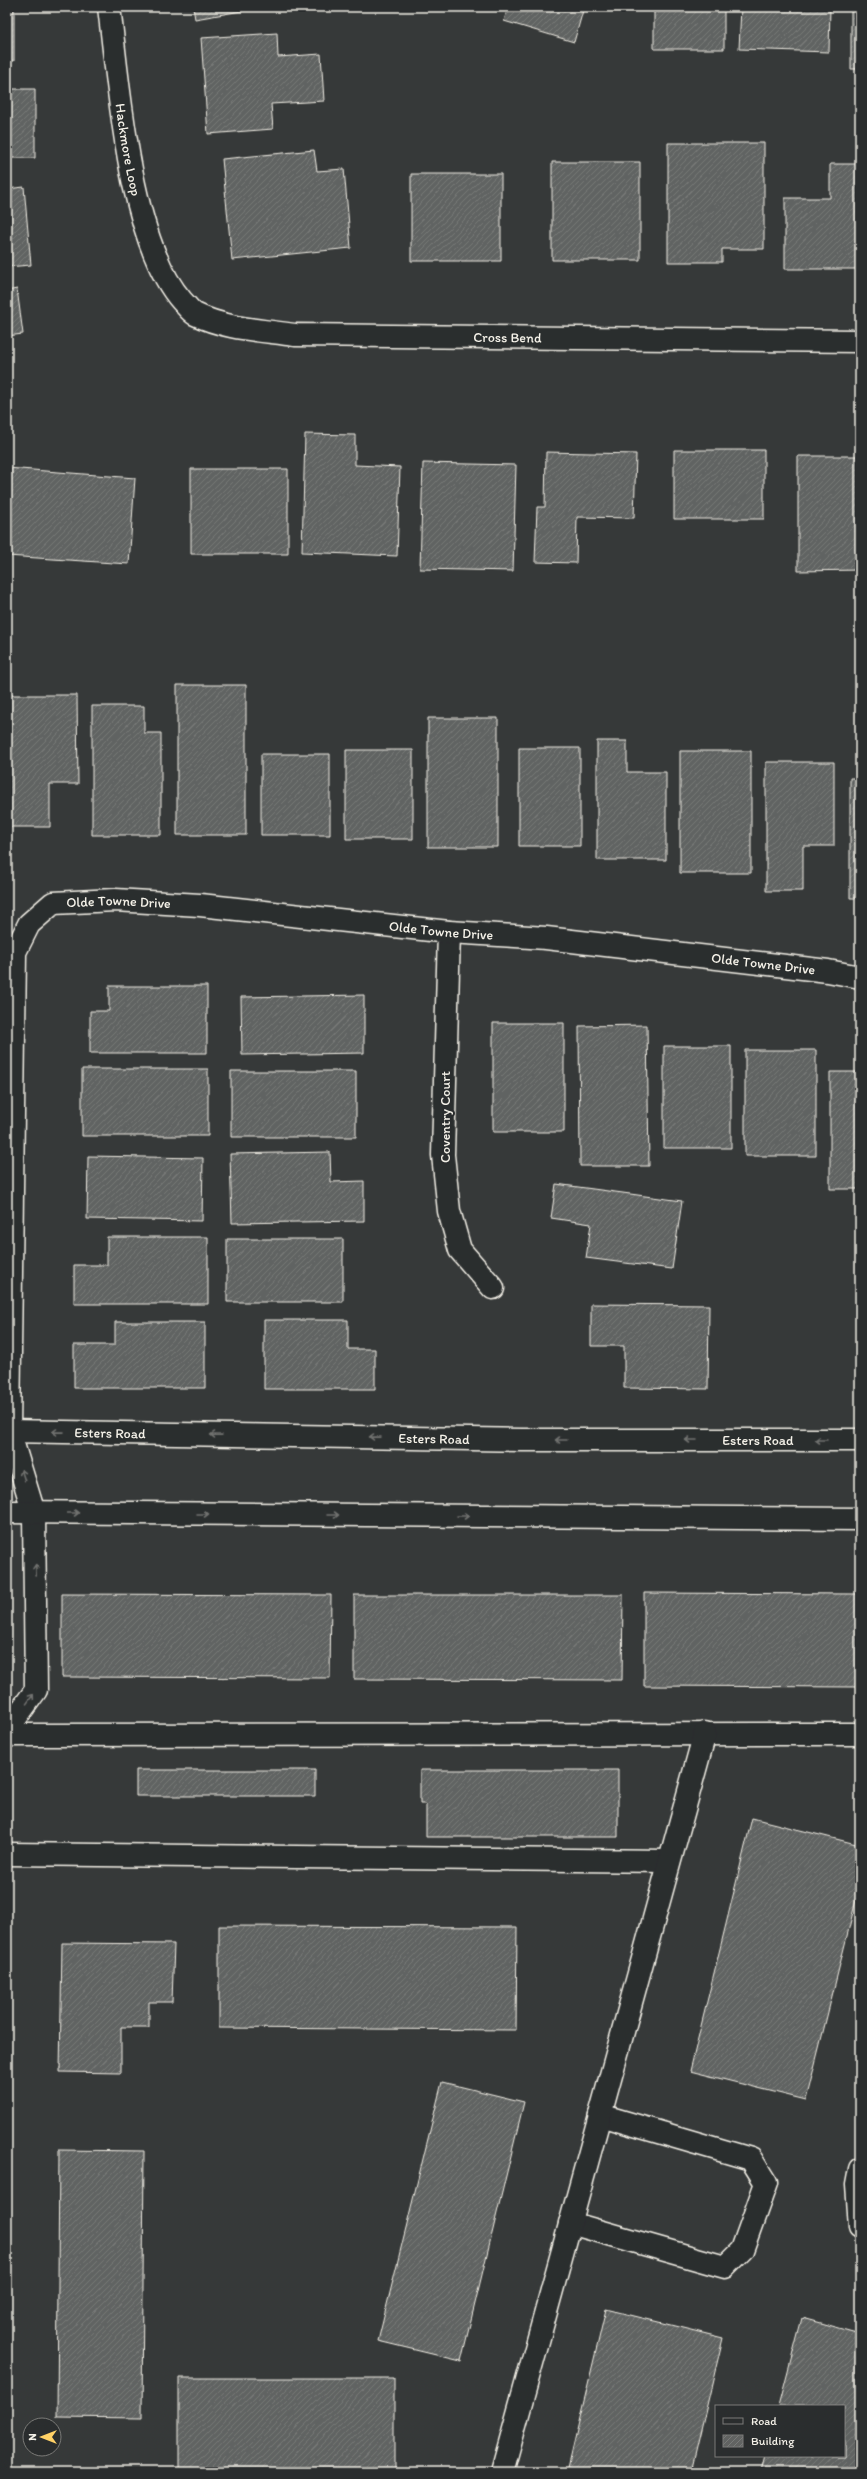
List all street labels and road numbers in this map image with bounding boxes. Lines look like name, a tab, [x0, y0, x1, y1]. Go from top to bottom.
street label: Hackmore Loop	[111, 102, 144, 198]
street label: Cross Bend	[473, 329, 542, 347]
street label: Olde Towne Drive	[66, 892, 172, 912]
street label: Olde Towne Drive	[388, 918, 494, 944]
street label: Olde Towne Drive	[710, 949, 817, 978]
street label: Coventry Court	[437, 1071, 454, 1163]
street label: Esters Road	[74, 1424, 146, 1442]
street label: Esters Road	[398, 1430, 470, 1448]
street label: Esters Road	[722, 1432, 794, 1449]

